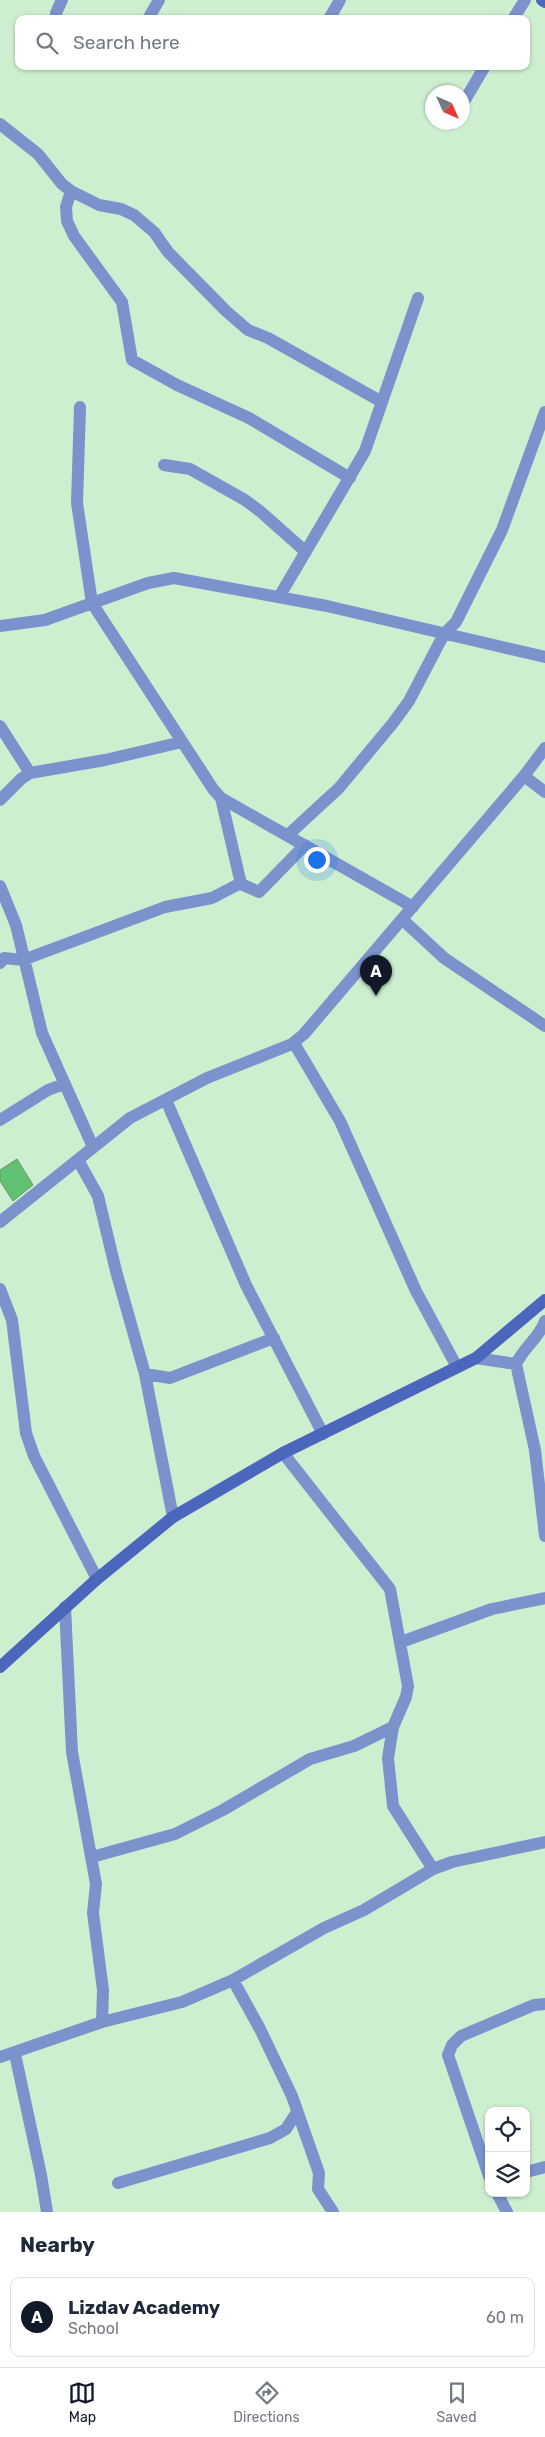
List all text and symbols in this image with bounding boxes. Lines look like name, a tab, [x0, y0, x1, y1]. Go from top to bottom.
search box	[15, 15, 530, 70]
icon: search	[33, 29, 61, 57]
text: Search here	[73, 31, 180, 54]
north arrow	[425, 85, 470, 130]
your location	[304, 847, 330, 873]
pin: A	[360, 955, 392, 996]
map controls	[485, 2107, 530, 2197]
button: locate	[485, 2107, 530, 2152]
button: layers	[485, 2152, 530, 2197]
text: Nearby	[20, 2232, 95, 2257]
text: Lizdav Academy	[68, 2296, 220, 2319]
text: A	[31, 2308, 43, 2327]
text: 60 m	[486, 2308, 524, 2327]
text: School	[68, 2319, 119, 2338]
tab: Map	[68, 2379, 96, 2426]
tab: Directions	[233, 2379, 300, 2426]
tab: Saved	[437, 2379, 477, 2426]

